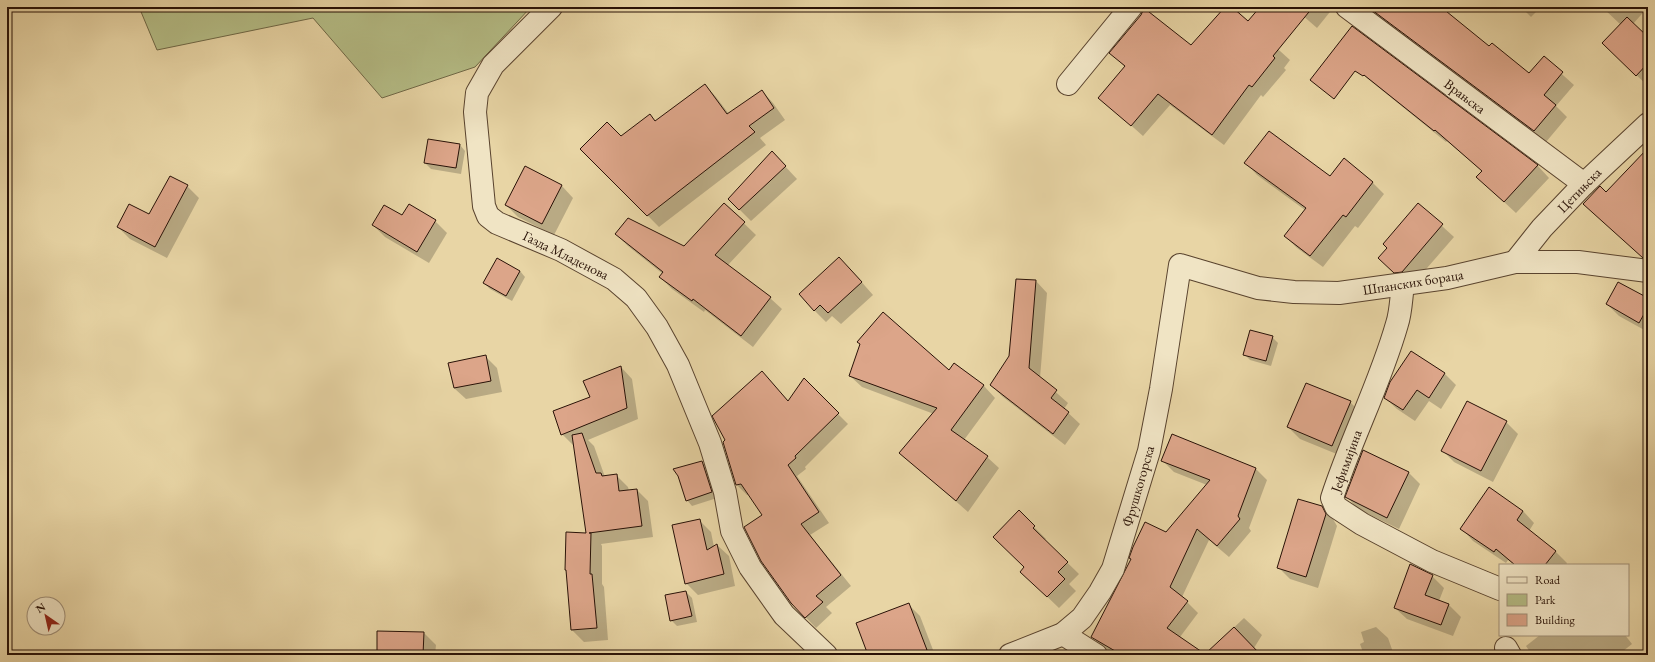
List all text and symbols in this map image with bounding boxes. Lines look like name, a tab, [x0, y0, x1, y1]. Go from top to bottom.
street label: Врањска	[1441, 75, 1490, 118]
street label: Цетињска	[1553, 163, 1605, 216]
street label: Газда Младенова	[520, 226, 612, 284]
street label: Шпанских бораца	[1361, 265, 1465, 299]
street label: Јефимијина	[1326, 427, 1366, 496]
street label: Фрушкогорска	[1118, 443, 1158, 529]
legend	[1499, 564, 1629, 636]
text: Road	[1535, 572, 1561, 588]
text: Park	[1535, 592, 1556, 608]
north arrow	[26, 596, 66, 636]
text: N	[33, 599, 48, 616]
text: Building	[1535, 612, 1576, 628]

